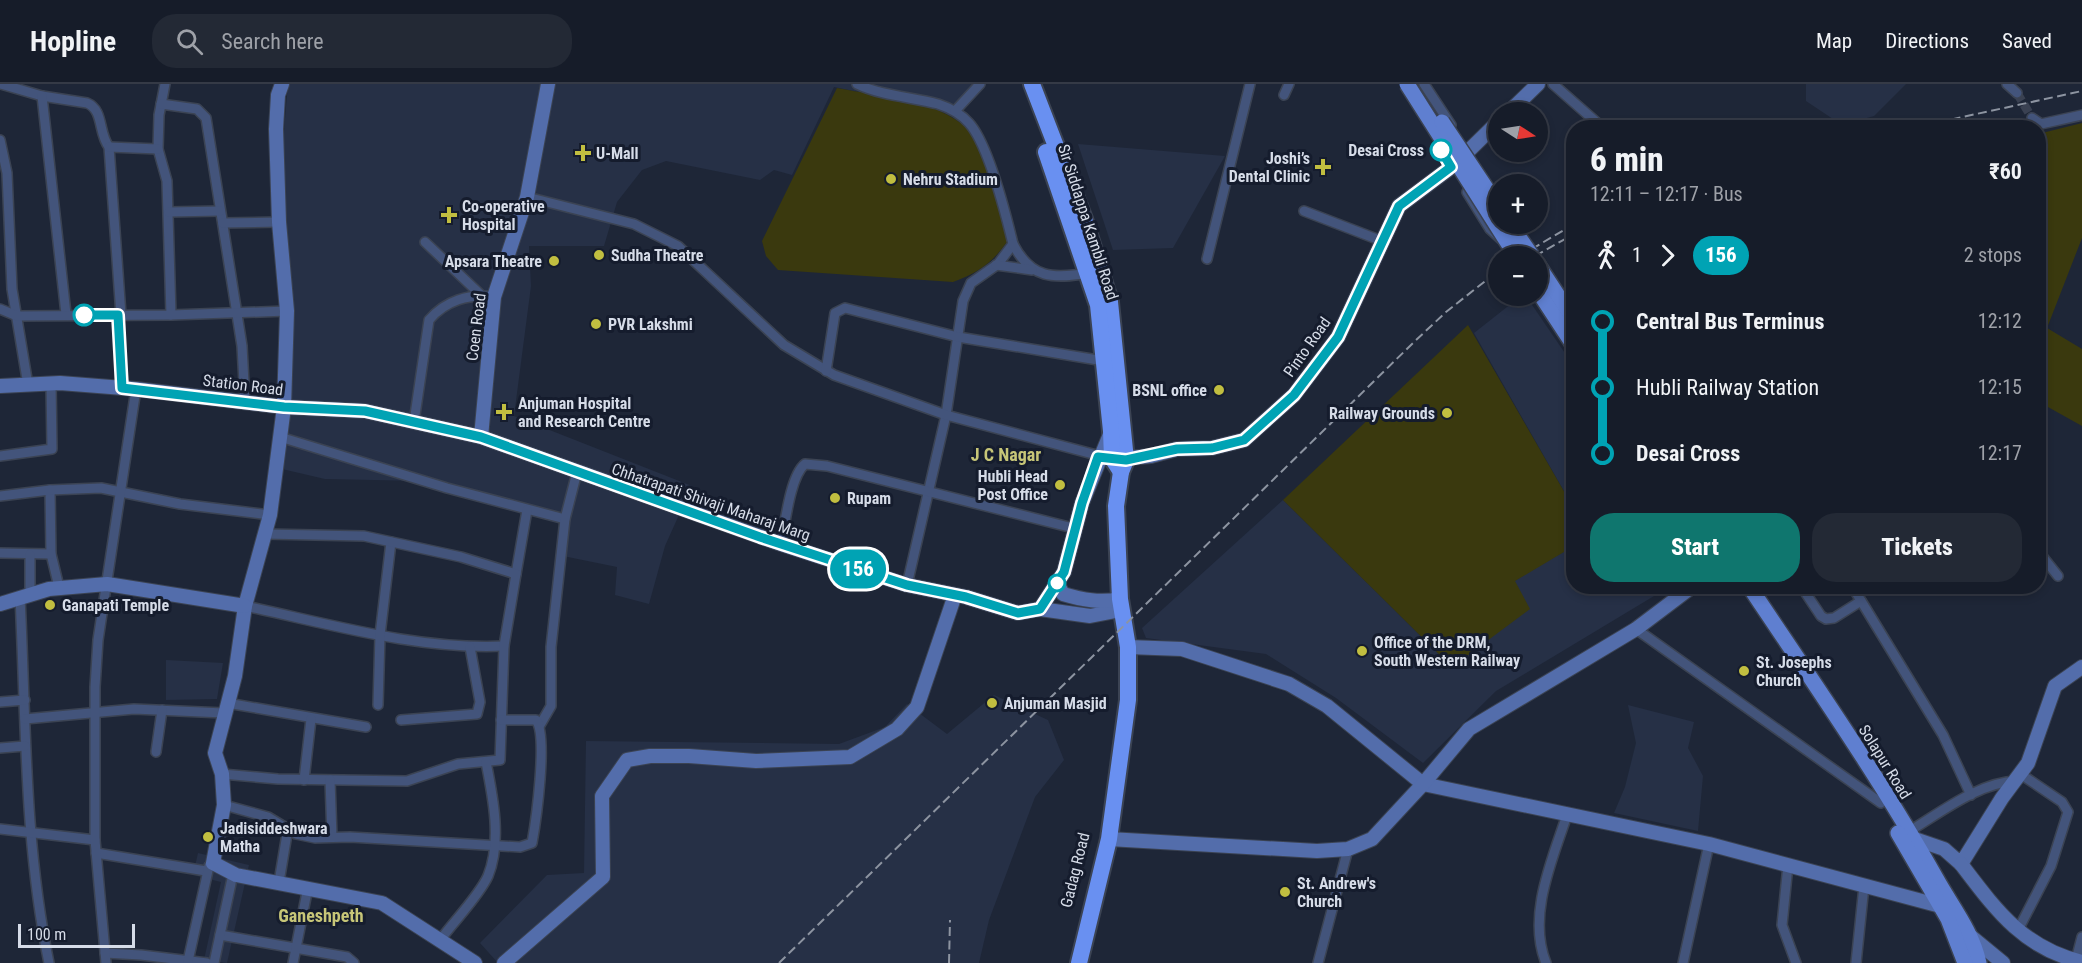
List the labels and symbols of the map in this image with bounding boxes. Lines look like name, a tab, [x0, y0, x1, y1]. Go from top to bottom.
north arrow	[1488, 102, 1548, 162]
marker: Desai Cross	[1430, 139, 1452, 161]
place label: Desai Cross	[1348, 141, 1424, 160]
street label: Sir Siddappa Kambli Road	[1054, 142, 1122, 302]
marker: U-Mall	[574, 144, 592, 162]
place label: U-Mall	[596, 144, 639, 163]
place label: Joshi’s Dental Clinic	[1229, 149, 1310, 186]
marker: Joshi’s Dental Clinic	[1314, 158, 1332, 176]
place label: Nehru Stadium	[903, 170, 998, 189]
marker: Nehru Stadium	[884, 172, 898, 186]
place label: Co-operative Hospital	[462, 197, 545, 234]
marker: Co-operative Hospital	[440, 206, 458, 224]
place label: Sudha Theatre	[611, 246, 704, 265]
marker: Sudha Theatre	[592, 248, 606, 262]
place label: Apsara Theatre	[445, 252, 542, 271]
marker: Apsara Theatre	[547, 254, 561, 268]
street label: Coen Road	[462, 292, 490, 362]
unlabelled marker	[73, 304, 95, 326]
street label: Pinto Road	[1280, 313, 1334, 381]
place label: PVR Lakshmi	[608, 315, 693, 334]
marker: PVR Lakshmi	[589, 317, 603, 331]
street label: Station Road	[202, 371, 284, 399]
place label: BSNL office	[1132, 381, 1207, 400]
marker: BSNL office	[1212, 383, 1226, 397]
place label: Anjuman Hospital and Research Centre	[518, 394, 651, 431]
marker: Anjuman Hospital and Research Centre	[495, 403, 513, 421]
place label: Railway Grounds	[1329, 404, 1435, 423]
marker: Railway Grounds	[1440, 406, 1454, 420]
district label: J C Nagar	[971, 444, 1041, 465]
street label: Chhatrapati Shivaji Maharaj Marg	[609, 459, 813, 545]
place label: Hubli Head Post Office	[977, 467, 1048, 504]
marker: Hubli Head Post Office	[1053, 478, 1067, 492]
place label: Rupam	[847, 489, 891, 508]
marker: Rupam	[828, 491, 842, 505]
line badge: 156	[824, 550, 892, 588]
unlabelled marker	[1048, 574, 1066, 592]
place label: Ganapati Temple	[62, 596, 169, 615]
marker: Ganapati Temple	[43, 598, 57, 612]
place label: Office of the DRM, South Western Railway	[1374, 633, 1520, 670]
marker: Office of the DRM, South Western Railway	[1355, 644, 1369, 658]
place label: St. Josephs Church	[1756, 653, 1832, 690]
marker: St. Josephs Church	[1737, 664, 1751, 678]
place label: Anjuman Masjid	[1004, 694, 1107, 713]
marker: Anjuman Masjid	[985, 696, 999, 710]
street label: Solapur Road	[1855, 721, 1915, 803]
place label: Jadisiddeshwara Matha	[220, 819, 328, 856]
marker: Jadisiddeshwara Matha	[201, 830, 215, 844]
street label: Gadag Road	[1057, 831, 1093, 909]
place label: St. Andrew's Church	[1297, 874, 1376, 911]
marker: St. Andrew's Church	[1278, 885, 1292, 899]
district label: Ganeshpeth	[278, 905, 364, 926]
scale bar	[18, 921, 135, 948]

